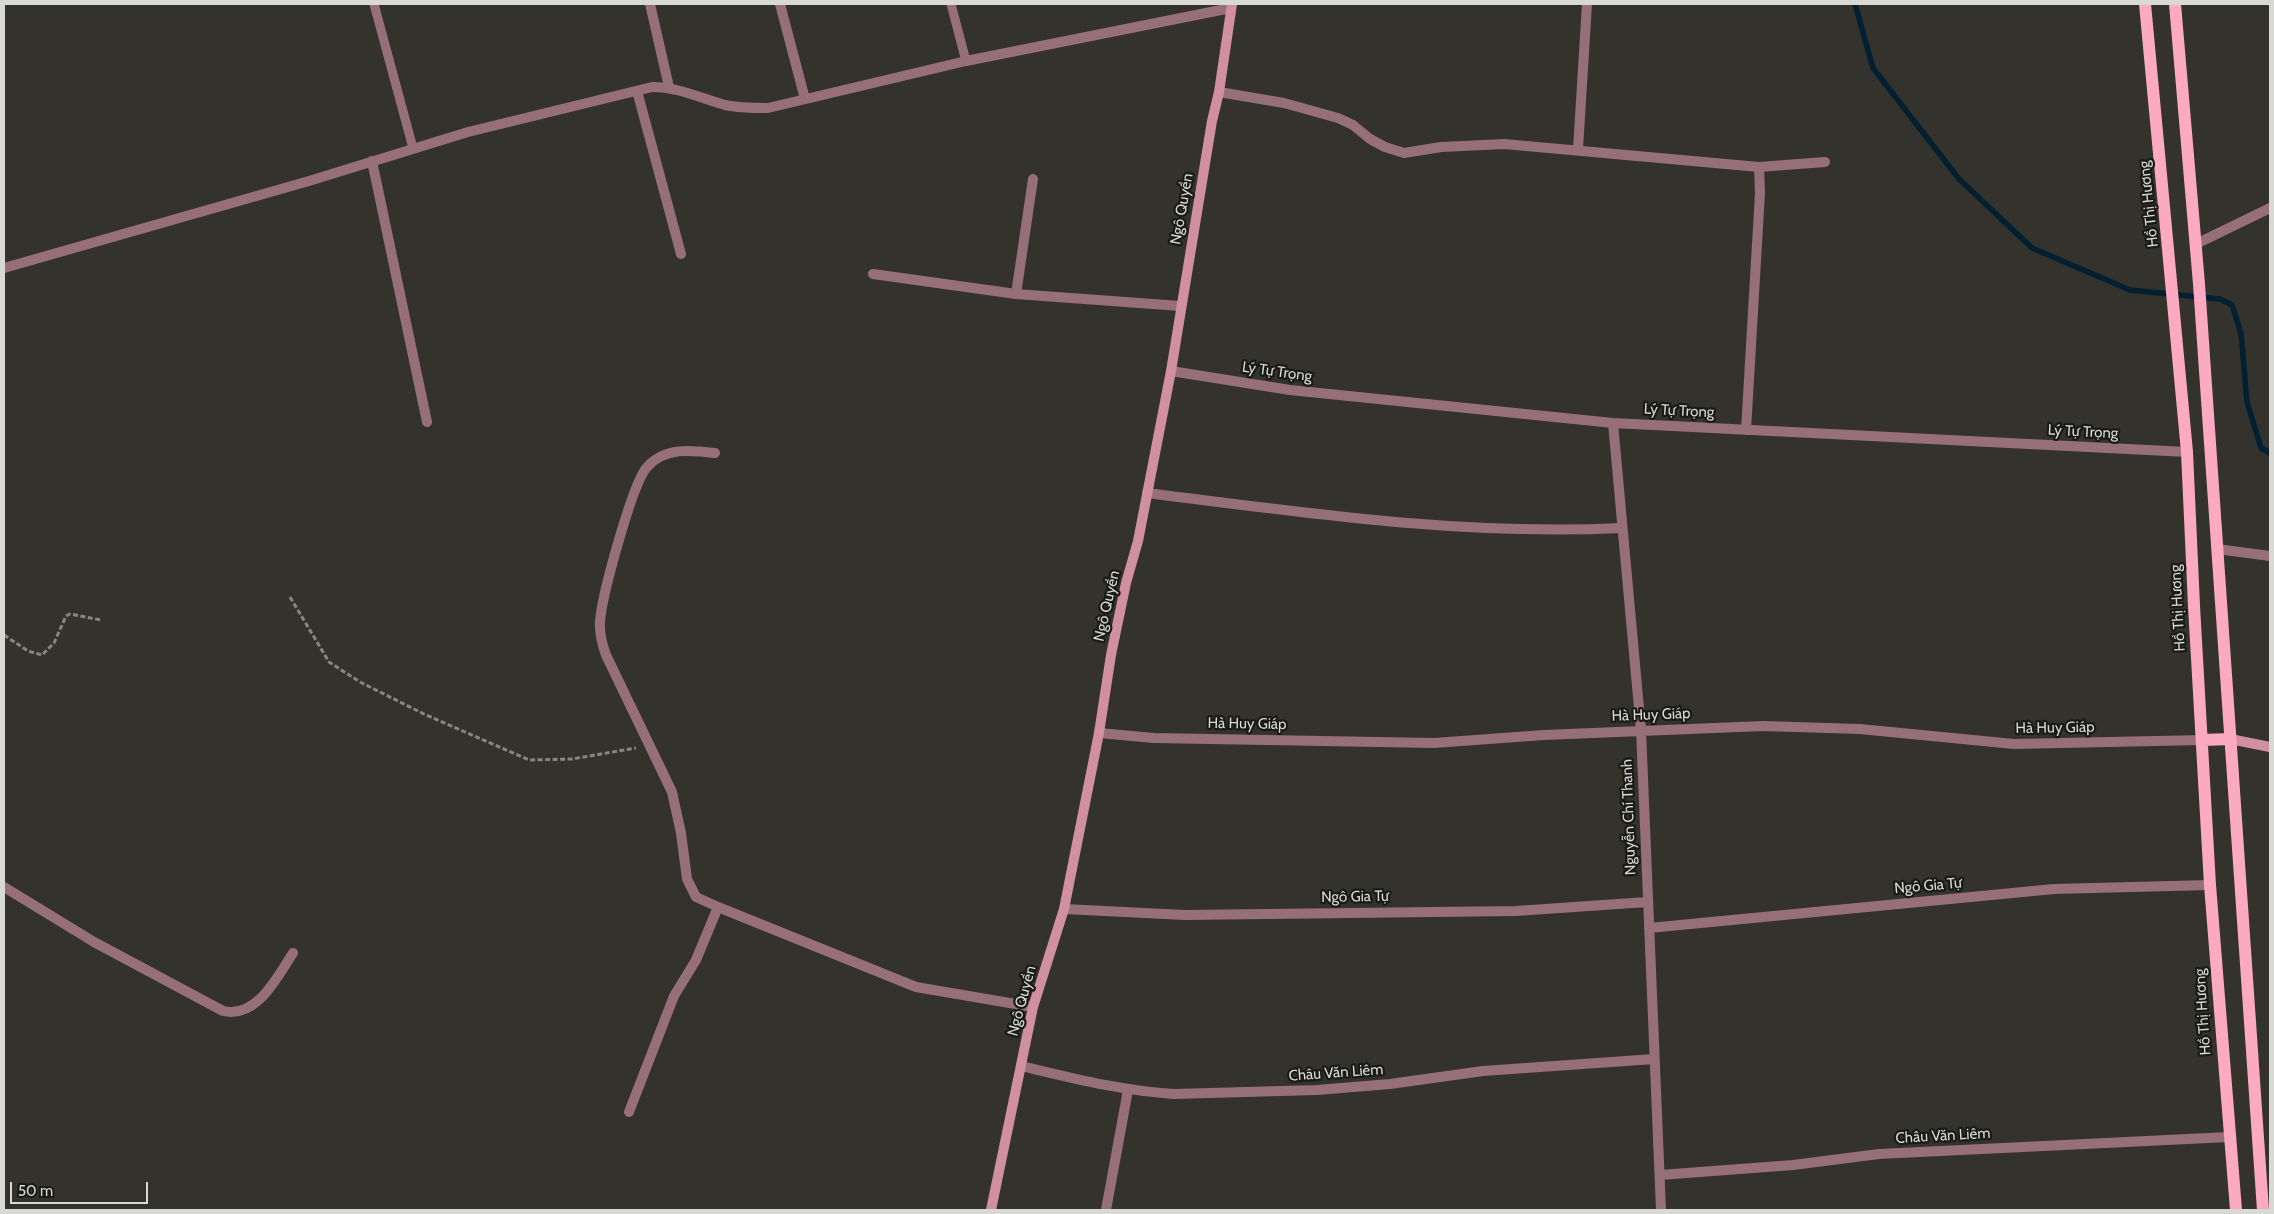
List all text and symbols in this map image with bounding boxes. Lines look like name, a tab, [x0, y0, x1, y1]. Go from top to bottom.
street label: Hồ Thị Hương	[2136, 160, 2162, 248]
street label: Ngô Quyền	[1167, 172, 1197, 246]
street label: Lý Tự Trọng	[1241, 358, 1313, 386]
street label: Lý Tự Trọng	[1643, 400, 1715, 422]
street label: Lý Tự Trọng	[2047, 421, 2119, 443]
street label: Hồ Thị Hương	[2167, 564, 2189, 652]
street label: Ngô Quyền	[1090, 569, 1124, 643]
street label: Hà Huy Giáp	[1611, 705, 1691, 725]
street label: Hà Huy Giáp	[1207, 714, 1287, 734]
street label: Hà Huy Giáp	[2015, 718, 2095, 738]
street label: Nguyễn Chí Thanh	[1618, 759, 1640, 875]
street label: Ngô Gia Tự	[1893, 874, 1963, 898]
street label: Ngô Gia Tự	[1321, 887, 1389, 907]
street label: Ngô Quyền	[1004, 964, 1040, 1038]
street label: Hồ Thị Hương	[2191, 968, 2215, 1056]
street label: Châu Văn Liêm	[1288, 1061, 1384, 1085]
street label: Châu Văn Liêm	[1895, 1125, 1991, 1147]
scale bar	[12, 1172, 150, 1204]
text: 50 m	[18, 1182, 53, 1200]

